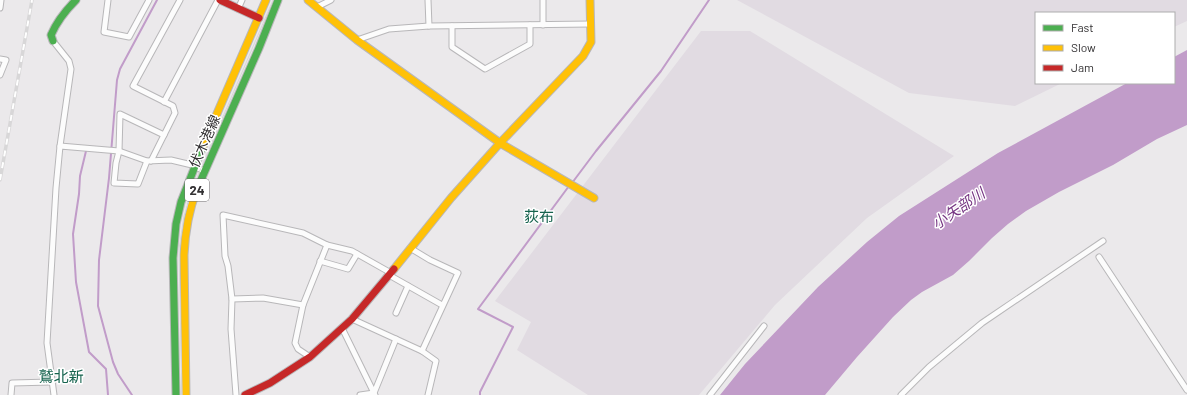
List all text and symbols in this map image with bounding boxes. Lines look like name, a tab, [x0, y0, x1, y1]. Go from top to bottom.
legend	[1035, 12, 1175, 84]
text: Fast	[1071, 20, 1094, 34]
text: Slow	[1071, 40, 1096, 54]
text: Jam	[1071, 60, 1094, 74]
street label: 伏木港線	[185, 112, 223, 170]
road number: 24	[185, 179, 209, 201]
water label: 小矢部川	[928, 183, 990, 232]
district label: 荻布	[524, 207, 554, 225]
district label: 鷲北新	[38, 367, 84, 385]

